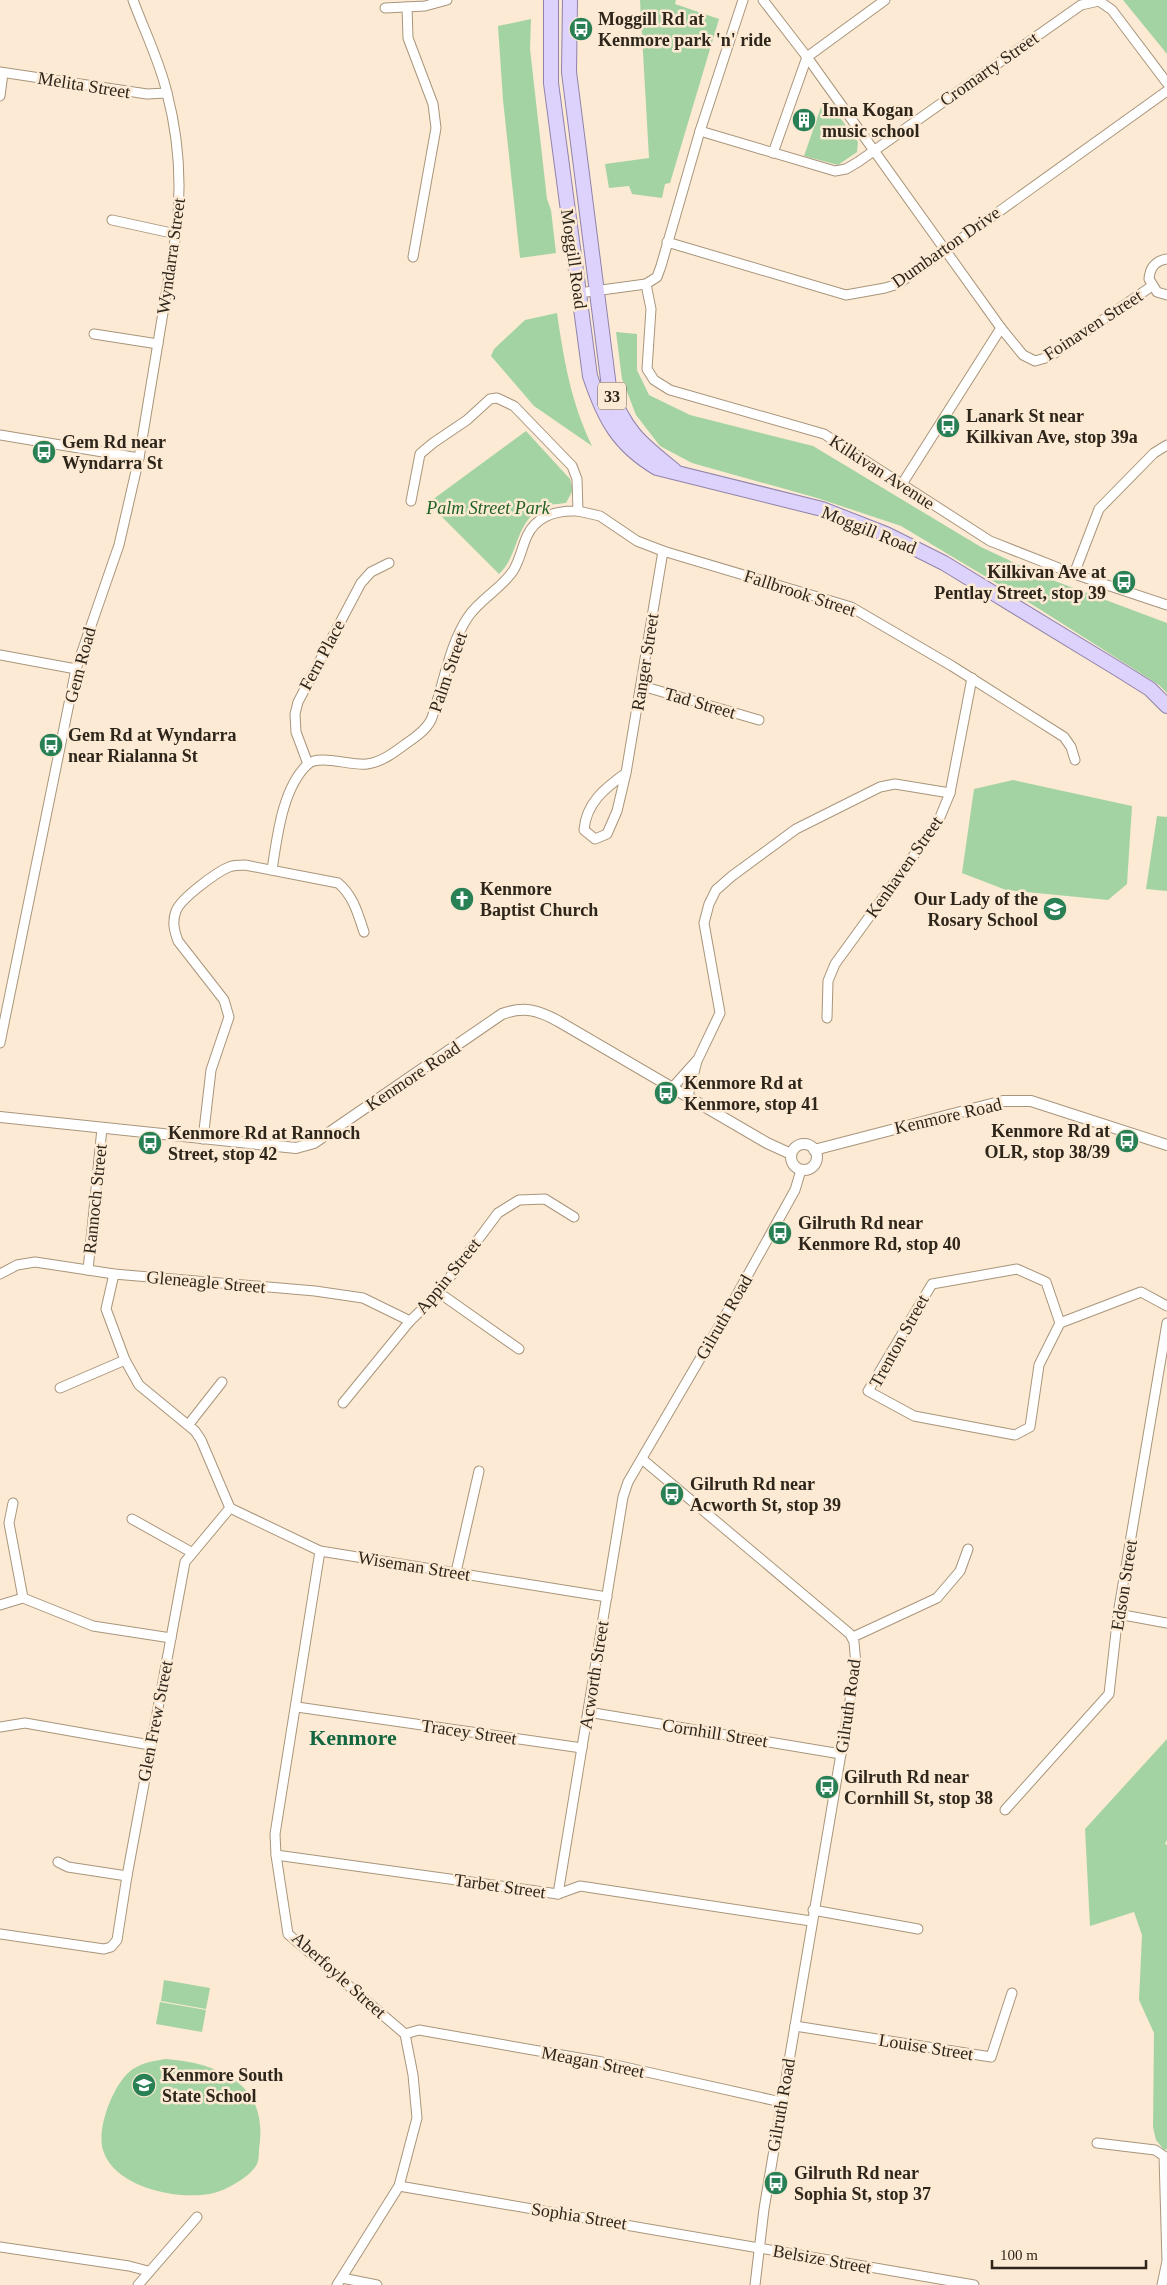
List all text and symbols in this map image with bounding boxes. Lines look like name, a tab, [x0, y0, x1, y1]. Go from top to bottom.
place label: Moggill Rd at Kenmore park 'n' ride	[598, 9, 771, 50]
bus stop icon: Moggill Rd at Kenmore park 'n' ride	[568, 16, 594, 42]
street label: Cromarty Street	[936, 28, 1042, 110]
street label: Melita Street	[36, 68, 132, 102]
place label: Inna Kogan music school	[822, 100, 920, 141]
building icon: Inna Kogan music school	[791, 107, 817, 133]
street label: Wyndarra Street	[153, 196, 189, 316]
street label: Dumbarton Drive	[888, 202, 1004, 292]
street label: Moggill Road	[557, 208, 591, 310]
street label: Foinaven Street	[1040, 286, 1146, 364]
road number: 33	[598, 382, 626, 410]
place label: Lanark St near Kilkivan Ave, stop 39a	[966, 406, 1138, 447]
bus stop icon: Lanark St near Kilkivan Ave, stop 39a	[935, 413, 961, 439]
street label: Kilkivan Avenue	[826, 431, 938, 513]
place label: Gem Rd near Wyndarra St	[62, 432, 166, 473]
bus stop icon: Gem Rd near Wyndarra St	[31, 439, 57, 465]
park label: Palm Street Park	[425, 498, 551, 518]
street label: Moggill Road	[819, 502, 919, 558]
place label: Kilkivan Ave at Pentlay Street, stop 39	[934, 562, 1106, 603]
street label: Fallbrook Street	[742, 565, 858, 621]
bus stop icon: Kilkivan Ave at Pentlay Street, stop 39	[1111, 569, 1137, 595]
street label: Ranger Street	[627, 612, 663, 712]
street label: Fern Place	[295, 617, 349, 693]
street label: Gem Road	[60, 625, 100, 705]
street label: Palm Street	[425, 629, 471, 715]
street label: Tad Street	[662, 683, 738, 723]
place label: Gem Rd at Wyndarra near Rialanna St	[68, 725, 237, 766]
bus stop icon: Gem Rd at Wyndarra near Rialanna St	[38, 732, 64, 758]
street label: Kenhaven Street	[862, 812, 946, 922]
place label: Kenmore Baptist Church	[480, 879, 598, 920]
church icon: Kenmore Baptist Church	[449, 886, 475, 912]
place label: Our Lady of the Rosary School	[914, 889, 1038, 930]
school or university icon: Our Lady of the Rosary School	[1042, 896, 1068, 922]
street label: Kenmore Road	[362, 1037, 464, 1115]
place label: Kenmore Rd at Kenmore, stop 41	[684, 1073, 819, 1114]
bus stop icon: Kenmore Rd at Kenmore, stop 41	[653, 1080, 679, 1106]
street label: Kenmore Road	[892, 1094, 1004, 1138]
place label: Kenmore Rd at OLR, stop 38/39	[984, 1121, 1110, 1162]
place label: Kenmore Rd at Rannoch Street, stop 42	[168, 1123, 360, 1164]
bus stop icon: Kenmore Rd at OLR, stop 38/39	[1114, 1128, 1140, 1154]
bus stop icon: Kenmore Rd at Rannoch Street, stop 42	[137, 1130, 163, 1156]
street label: Rannoch Street	[79, 1143, 111, 1255]
place label: Gilruth Rd near Kenmore Rd, stop 40	[798, 1213, 961, 1254]
bus stop icon: Gilruth Rd near Kenmore Rd, stop 40	[767, 1220, 793, 1246]
street label: Appin Street	[411, 1234, 485, 1318]
street label: Gleneagle Street	[146, 1267, 266, 1297]
street label: Gilruth Road	[692, 1271, 756, 1363]
street label: Trenton Street	[865, 1291, 933, 1391]
place label: Gilruth Rd near Acworth St, stop 39	[690, 1474, 841, 1515]
bus stop icon: Gilruth Rd near Acworth St, stop 39	[659, 1481, 685, 1507]
street label: Edson Street	[1107, 1538, 1141, 1632]
street label: Wiseman Street	[356, 1547, 472, 1585]
street label: Acworth Street	[576, 1619, 612, 1731]
street label: Gilruth Road	[832, 1658, 864, 1754]
street label: Glen Frew Street	[133, 1659, 177, 1783]
street label: Tracey Street	[420, 1715, 518, 1749]
street label: Cornhill Street	[661, 1715, 769, 1751]
district label: Kenmore	[309, 1725, 397, 1750]
place label: Gilruth Rd near Cornhill St, stop 38	[844, 1767, 993, 1808]
bus stop icon: Gilruth Rd near Cornhill St, stop 38	[814, 1774, 840, 1800]
street label: Tarbet Street	[453, 1870, 547, 1902]
street label: Aberfoyle Street	[288, 1928, 390, 2022]
street label: Louise Street	[877, 2030, 975, 2064]
street label: Meagan Street	[540, 2042, 646, 2082]
street label: Gilruth Road	[763, 2057, 799, 2153]
place label: Kenmore South State School	[162, 2065, 283, 2106]
school or university icon: Kenmore South State School	[131, 2072, 157, 2098]
place label: Gilruth Rd near Sophia St, stop 37	[794, 2163, 931, 2204]
bus stop icon: Gilruth Rd near Sophia St, stop 37	[763, 2170, 789, 2196]
street label: Sophia Street	[530, 2199, 628, 2233]
scale bar	[992, 2238, 1146, 2270]
street label: Belsize Street	[771, 2241, 873, 2277]
text: 100 m	[1000, 2247, 1038, 2263]

